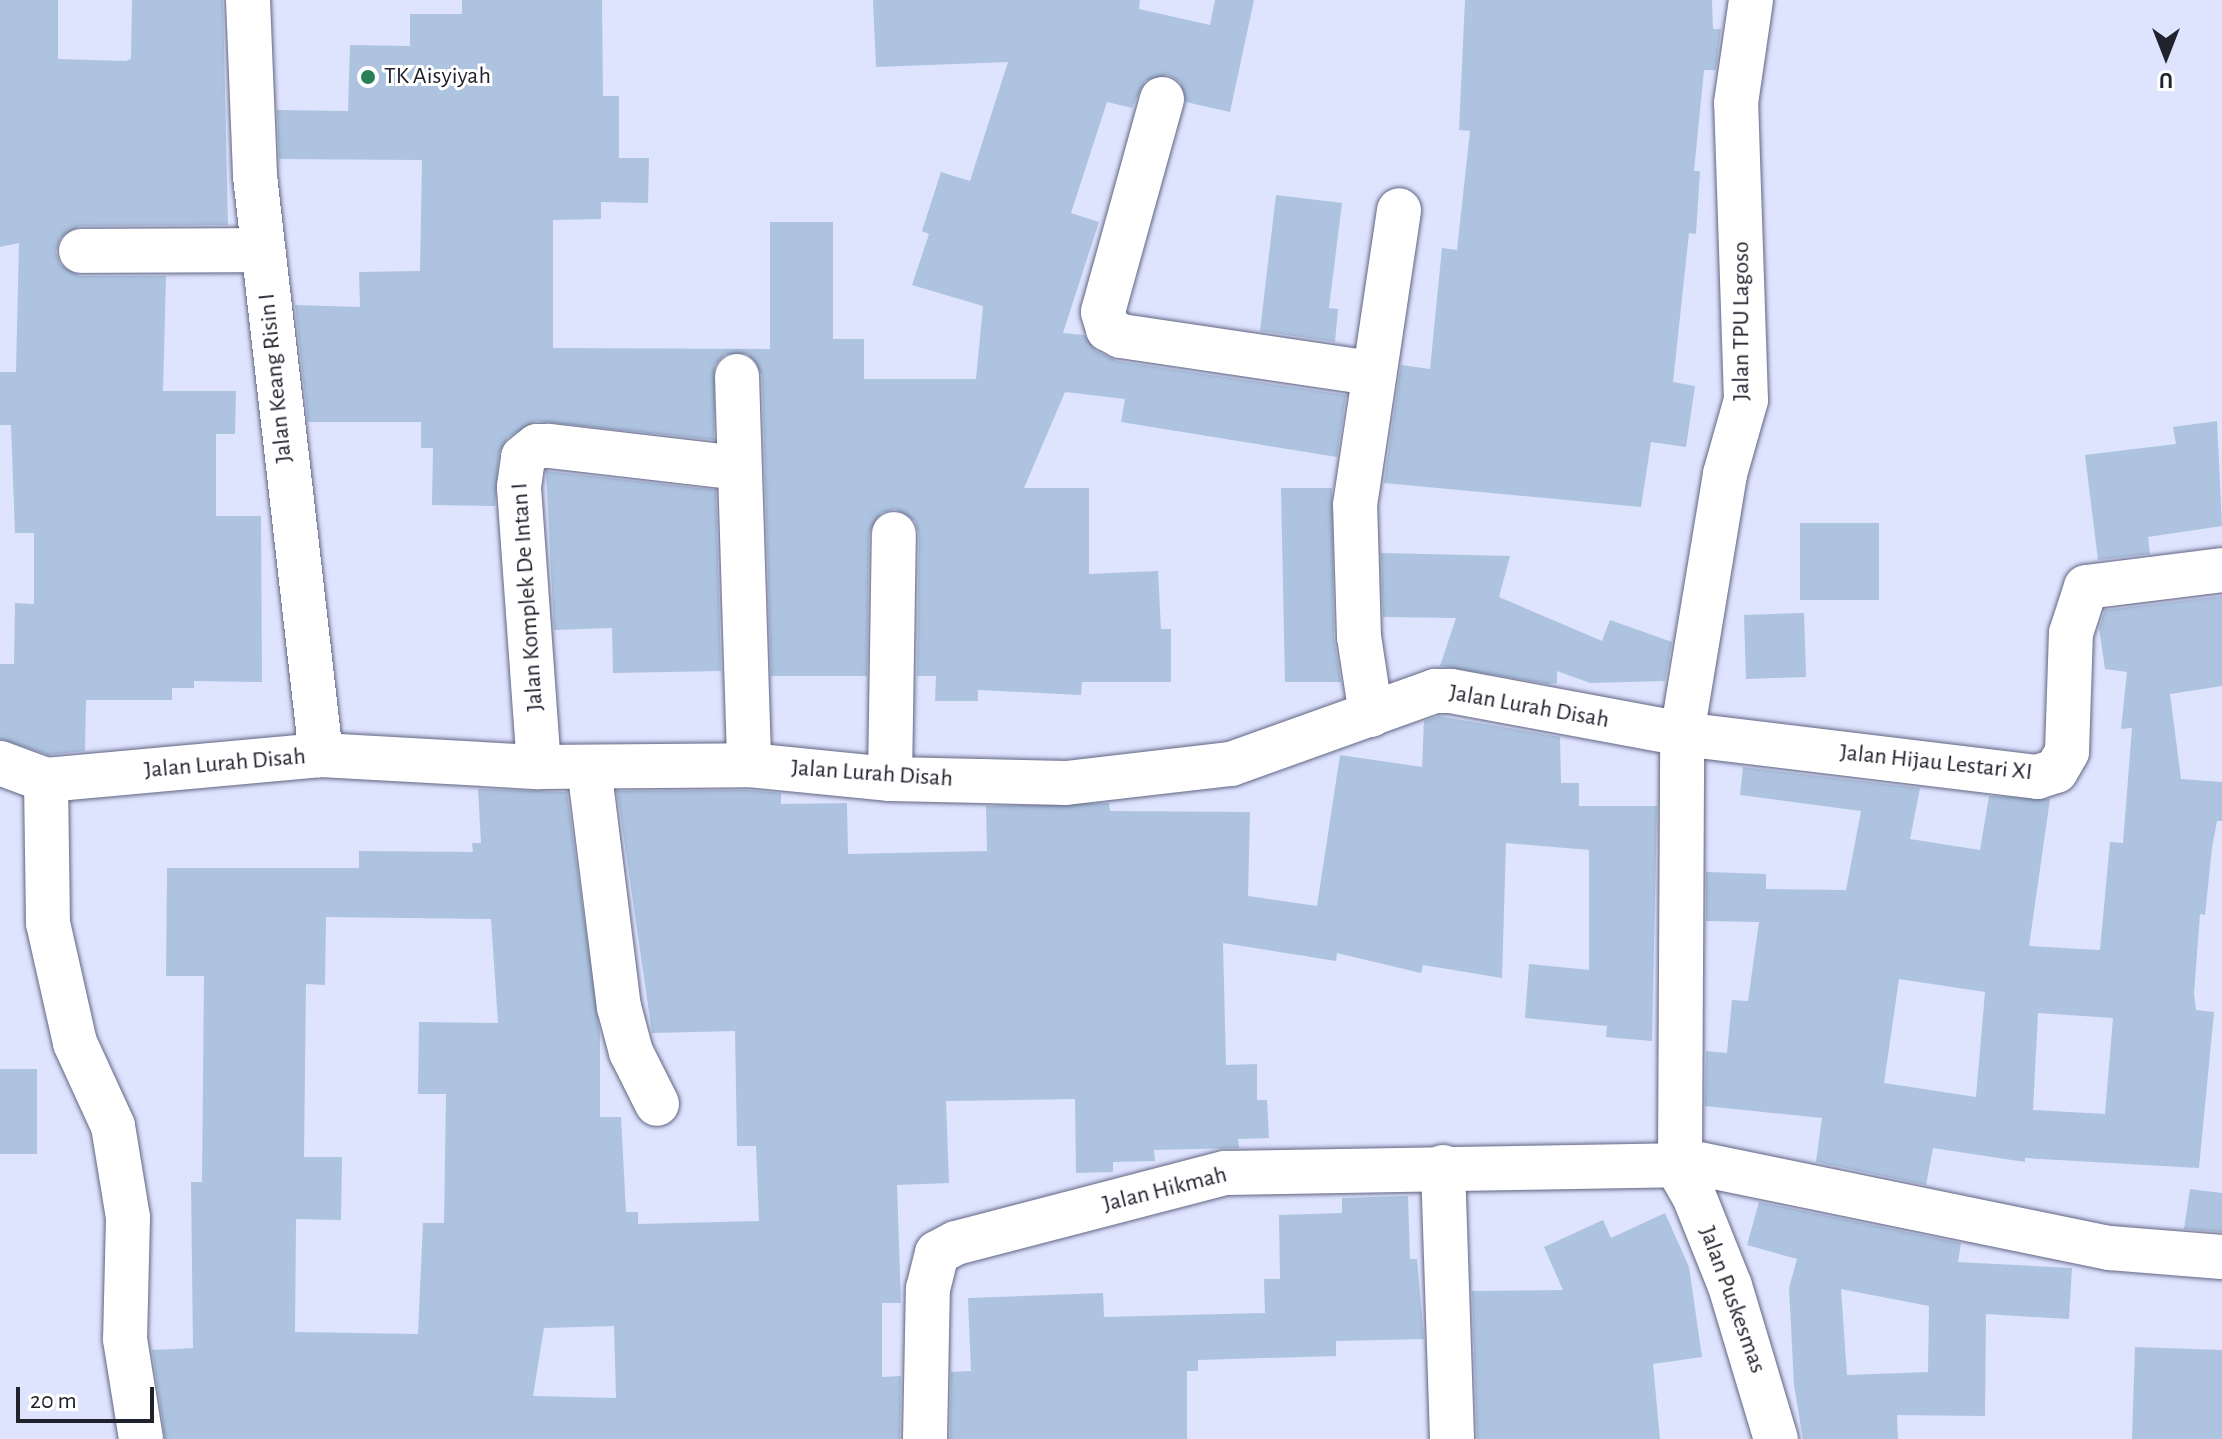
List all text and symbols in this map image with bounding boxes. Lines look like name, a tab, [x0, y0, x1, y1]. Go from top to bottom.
north arrow	[2126, 16, 2206, 96]
place label: TK Aisyiyah	[384, 63, 491, 91]
marker: TK Aisyiyah	[359, 68, 377, 86]
text: U	[2159, 69, 2173, 91]
street label: Jalan TPU Lagoso	[1728, 241, 1756, 401]
street label: Jalan Keang Risin I	[253, 292, 299, 464]
street label: Jalan Komplek De Intan I	[506, 482, 550, 712]
street label: Jalan Lurah Disah	[1447, 679, 1611, 735]
street label: Jalan Hijau Lestari XI	[1838, 739, 2034, 787]
street label: Jalan Lurah Disah	[143, 743, 307, 785]
street label: Jalan Lurah Disah	[790, 754, 954, 794]
street label: Jalan Hikmah	[1100, 1161, 1230, 1219]
street label: Jalan Puskesmas	[1692, 1223, 1772, 1377]
scale bar	[20, 1371, 158, 1421]
text: 20 m	[30, 1389, 77, 1413]

